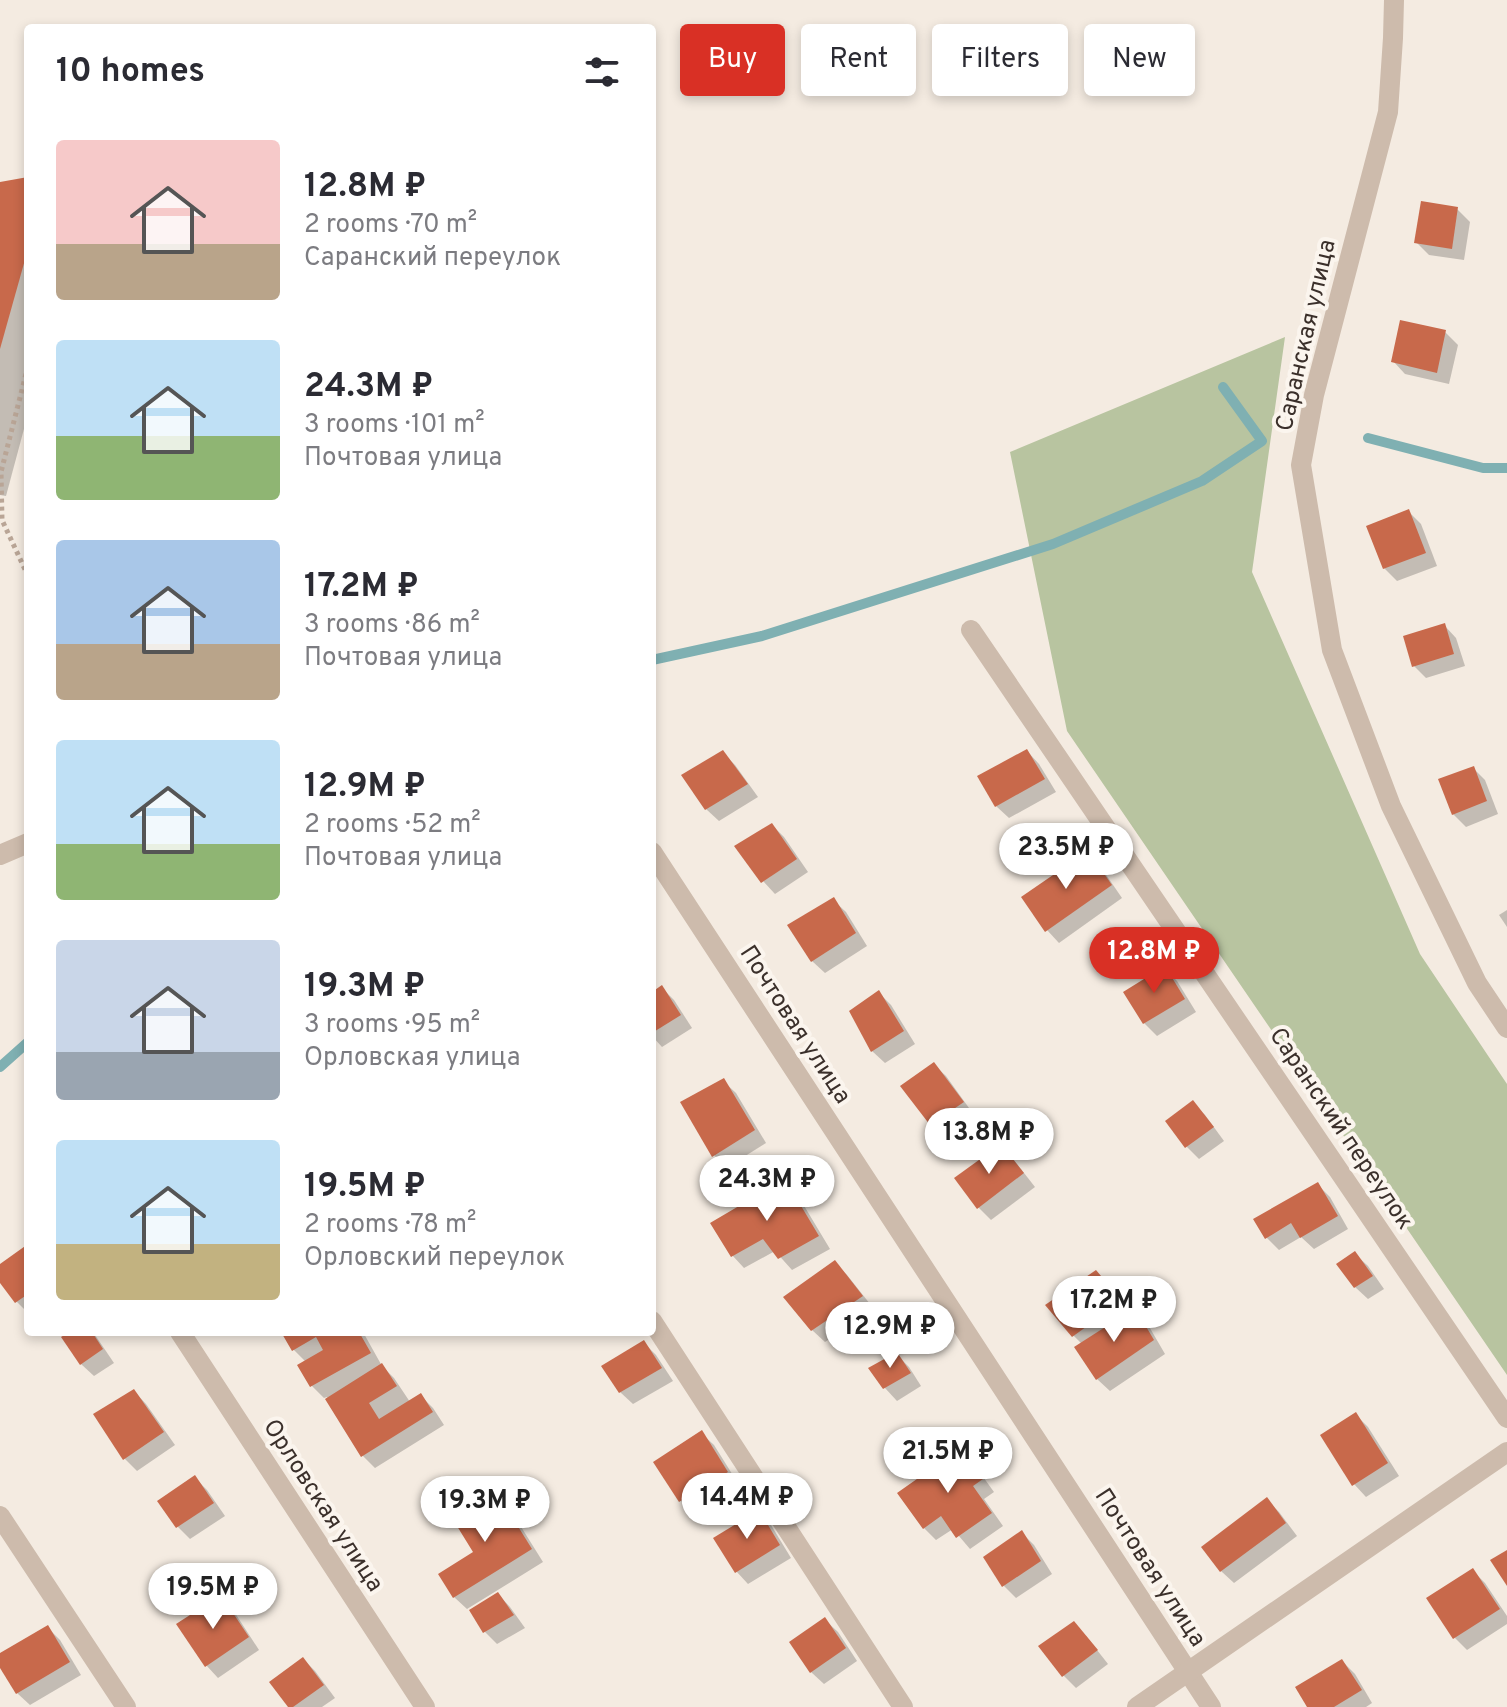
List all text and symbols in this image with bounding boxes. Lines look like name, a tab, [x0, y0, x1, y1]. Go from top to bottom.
chip: Buy	[680, 24, 785, 96]
chip: Rent	[801, 24, 916, 96]
chip: Filters	[932, 24, 1068, 96]
chip: New	[1084, 24, 1195, 96]
icon: filters	[580, 50, 624, 94]
text: 10 homes	[56, 51, 205, 94]
text: 12.8M ₽	[304, 166, 426, 209]
icon: home	[120, 172, 216, 268]
text: 2 rooms · 70 m²	[304, 209, 477, 242]
street label: Саранская улица	[1270, 237, 1344, 434]
text: Саранский переулок	[304, 242, 561, 275]
text: 24.3M ₽	[304, 366, 433, 409]
icon: home	[120, 372, 216, 468]
text: 3 rooms · 101 m²	[304, 409, 485, 442]
text: Почтовая улица	[304, 442, 502, 475]
text: 17.2M ₽	[304, 566, 419, 609]
icon: home	[120, 572, 216, 668]
text: 3 rooms · 86 m²	[304, 609, 480, 642]
text: Почтовая улица	[304, 642, 502, 675]
text: 12.9M ₽	[304, 766, 426, 809]
icon: home	[120, 772, 216, 868]
text: 2 rooms · 52 m²	[304, 809, 481, 842]
pin: 23.5M ₽	[992, 823, 1140, 891]
text: 23.5M ₽	[1017, 832, 1115, 865]
text: Почтовая улица	[304, 842, 502, 875]
pin: 12.8M ₽	[1080, 927, 1228, 995]
text: 12.8M ₽	[1107, 936, 1201, 969]
street label: Почтовая улица	[732, 940, 857, 1110]
text: 19.3M ₽	[304, 966, 425, 1009]
icon: home	[120, 972, 216, 1068]
text: 3 rooms · 95 m²	[304, 1009, 480, 1042]
street label: Саранский переулок	[1262, 1022, 1419, 1236]
text: Орловская улица	[304, 1042, 520, 1075]
pin: 13.8M ₽	[915, 1108, 1063, 1176]
text: 13.8M ₽	[943, 1117, 1035, 1150]
pin: 24.3M ₽	[693, 1155, 841, 1223]
text: 24.3M ₽	[718, 1164, 817, 1197]
text: 19.5M ₽	[304, 1166, 426, 1209]
icon: home	[120, 1172, 216, 1268]
text: 2 rooms · 78 m²	[304, 1209, 476, 1242]
text: Орловский переулок	[304, 1242, 565, 1275]
pin: 17.2M ₽	[1040, 1276, 1188, 1344]
text: 17.2M ₽	[1070, 1285, 1158, 1318]
pin: 12.9M ₽	[816, 1302, 964, 1370]
text: 12.9M ₽	[843, 1311, 937, 1344]
street label: Орловская улица	[255, 1414, 389, 1598]
pin: 21.5M ₽	[874, 1427, 1022, 1495]
text: 21.5M ₽	[901, 1436, 995, 1469]
pin: 14.4M ₽	[673, 1473, 821, 1541]
pin: 19.3M ₽	[411, 1476, 559, 1544]
text: 14.4M ₽	[700, 1482, 794, 1515]
street label: Почтовая улица	[1087, 1483, 1212, 1653]
text: 19.3M ₽	[439, 1485, 531, 1518]
pin: 19.5M ₽	[139, 1563, 287, 1631]
text: 19.5M ₽	[166, 1572, 260, 1605]

